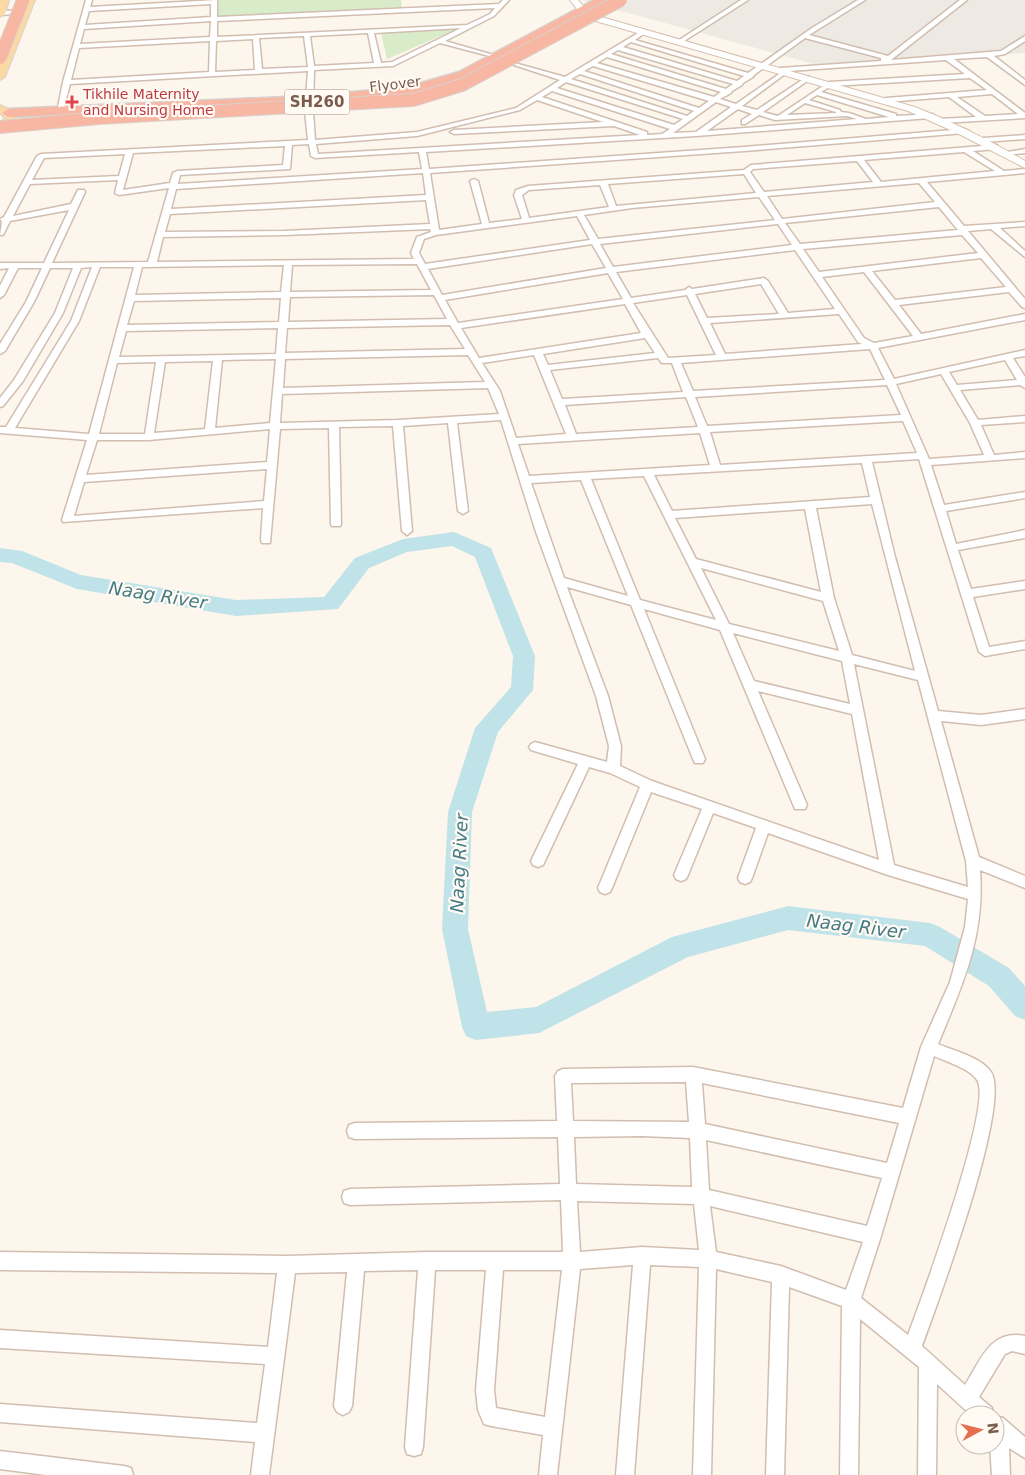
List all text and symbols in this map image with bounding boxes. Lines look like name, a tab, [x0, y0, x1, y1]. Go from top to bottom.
street label: Flyover	[368, 73, 422, 95]
place label: Tikhile Maternity and Nursing Home	[82, 86, 214, 118]
road number: SH260	[284, 90, 350, 114]
marker: Tikhile Maternity and Nursing Home	[65, 95, 79, 109]
water label: Naag River	[107, 577, 210, 613]
water label: Naag River	[446, 811, 472, 913]
water label: Naag River	[805, 910, 908, 943]
north arrow	[955, 1405, 1005, 1455]
text: N	[984, 1422, 1002, 1435]

